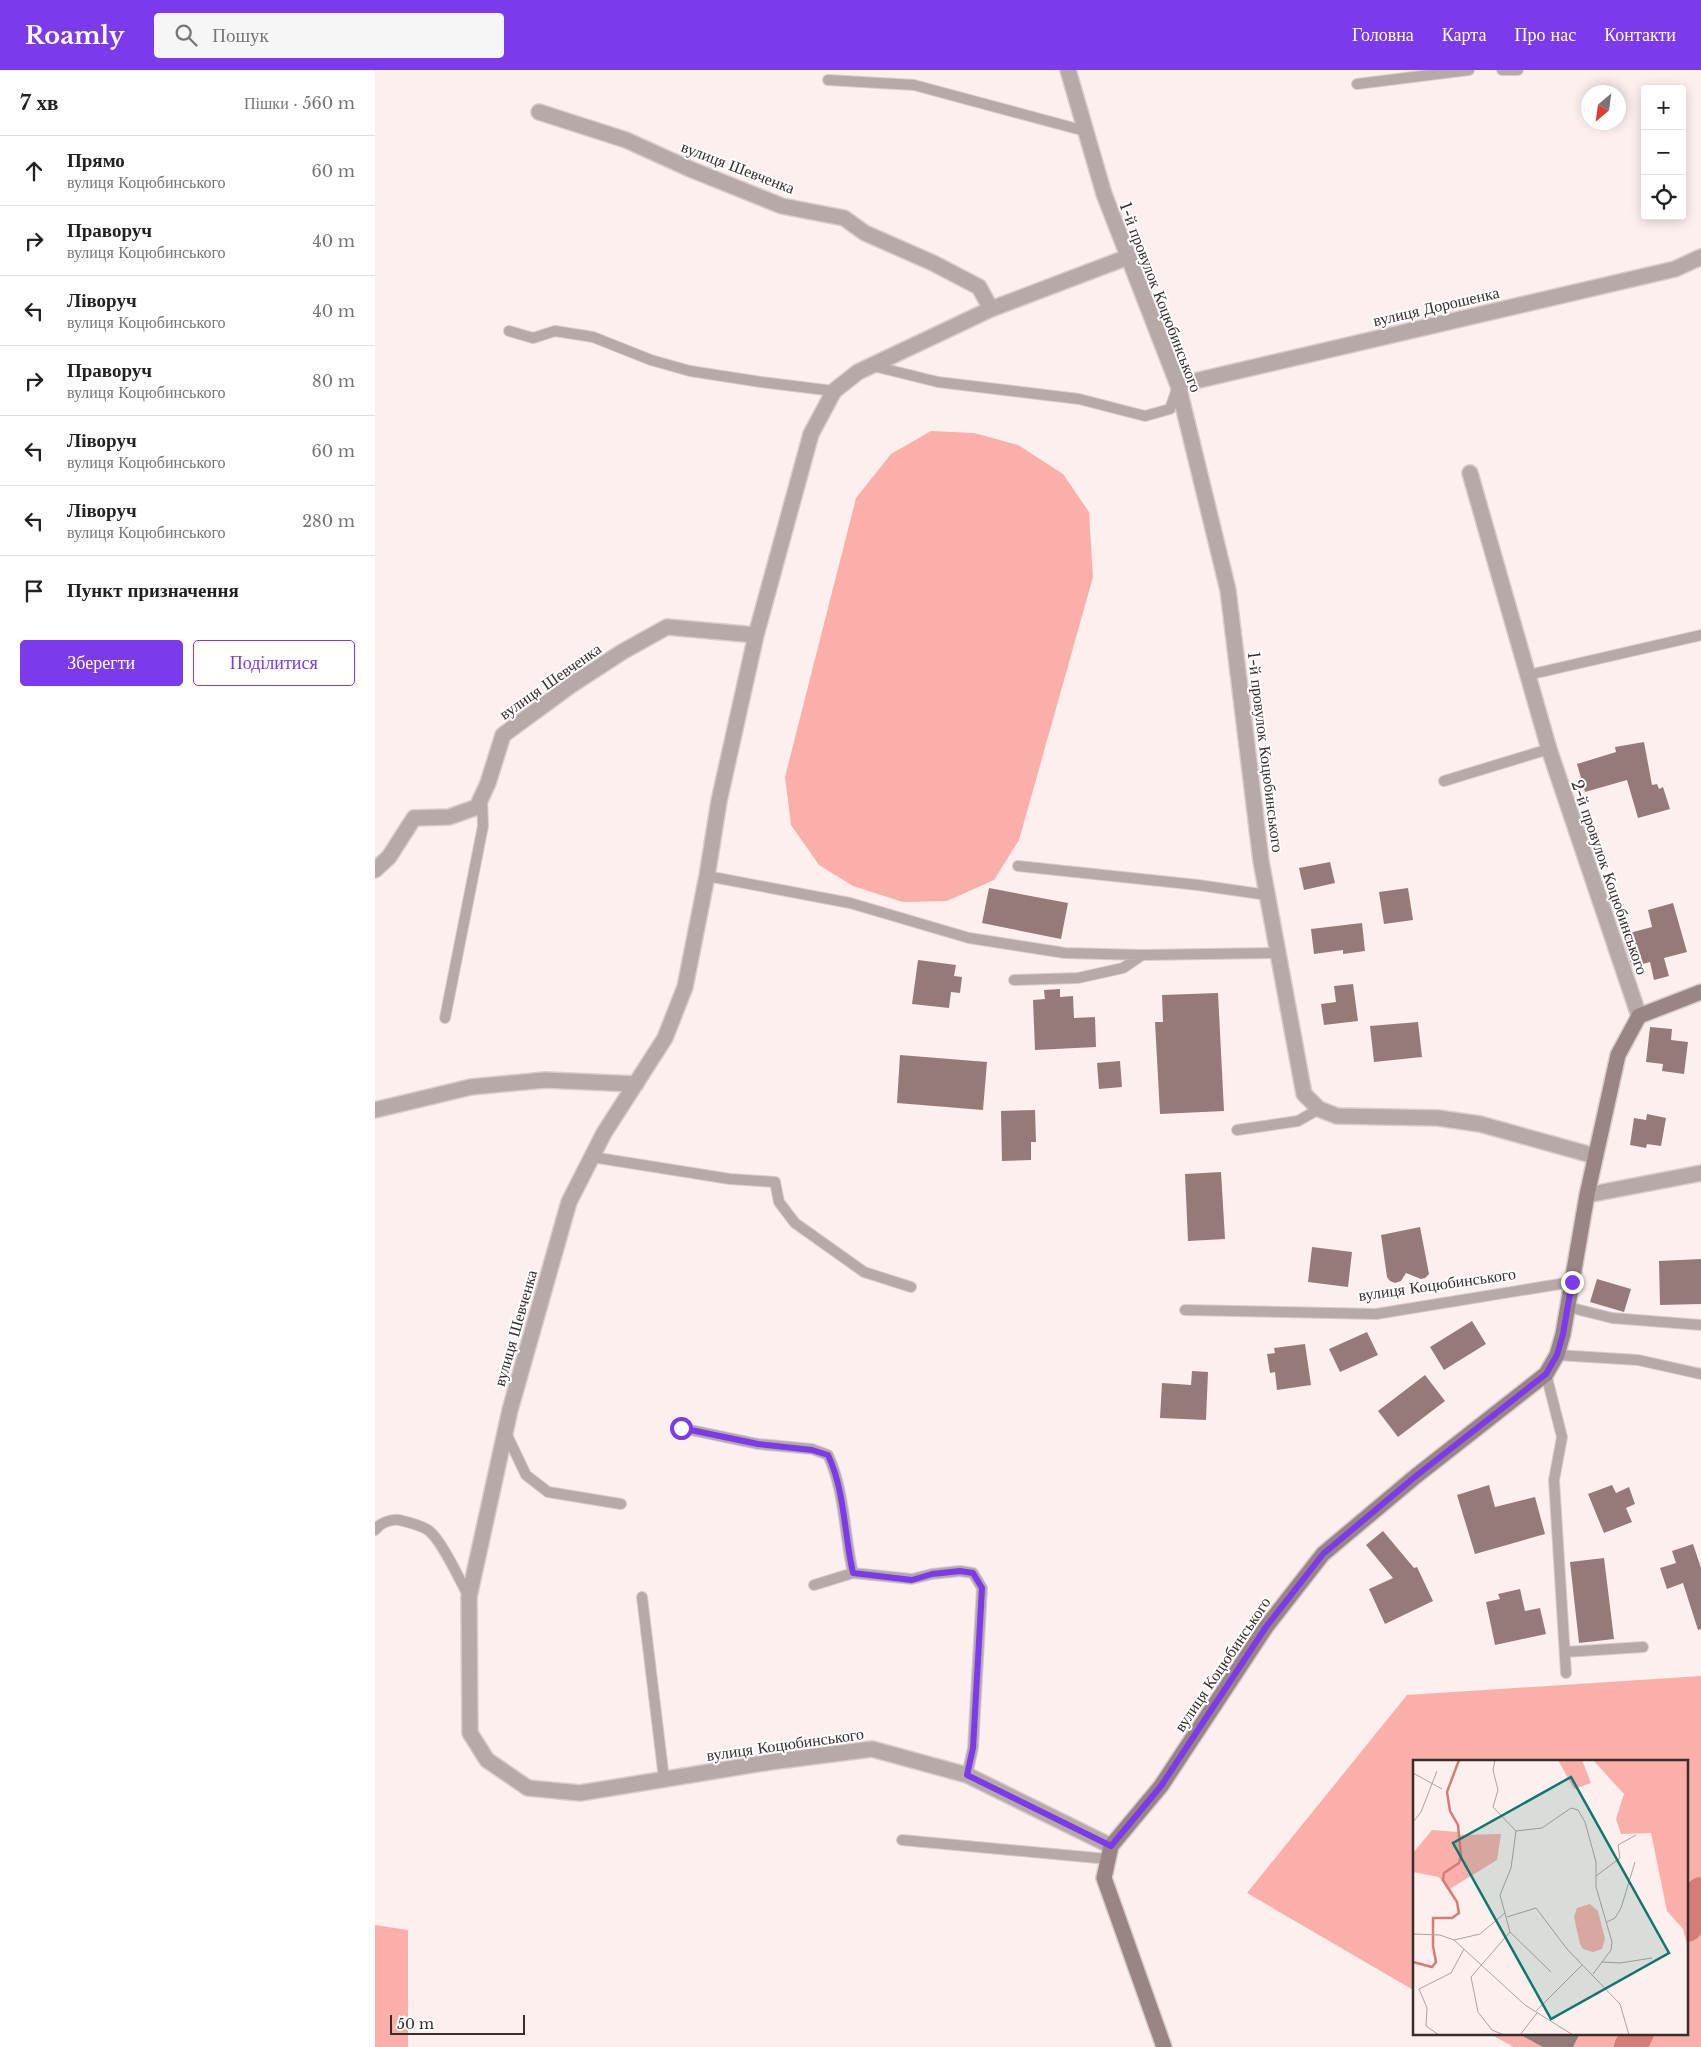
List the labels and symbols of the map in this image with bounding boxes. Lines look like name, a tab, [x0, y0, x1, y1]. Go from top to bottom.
north arrow	[1581, 85, 1626, 130]
street label: вулиця Шевченка	[678, 136, 798, 198]
street label: 1-й провулок Коцюбинського	[1115, 199, 1207, 395]
street label: вулиця Дорошенка	[1371, 282, 1501, 330]
street label: вулиця Шевченка	[495, 638, 605, 724]
street label: 1-й провулок Коцюбинського	[1244, 650, 1288, 854]
street label: 2-й провулок Коцюбинського	[1567, 777, 1653, 977]
street label: вулиця Коцюбинського	[1357, 1263, 1517, 1305]
street label: вулиця Шевченка	[489, 1268, 541, 1388]
route end	[1561, 1271, 1584, 1294]
route start	[670, 1417, 693, 1440]
street label: вулиця Коцюбинського	[1169, 1593, 1275, 1735]
street label: вулиця Коцюбинського	[705, 1723, 865, 1765]
inset map	[1413, 1760, 1689, 2034]
scale bar	[390, 2012, 525, 2035]

